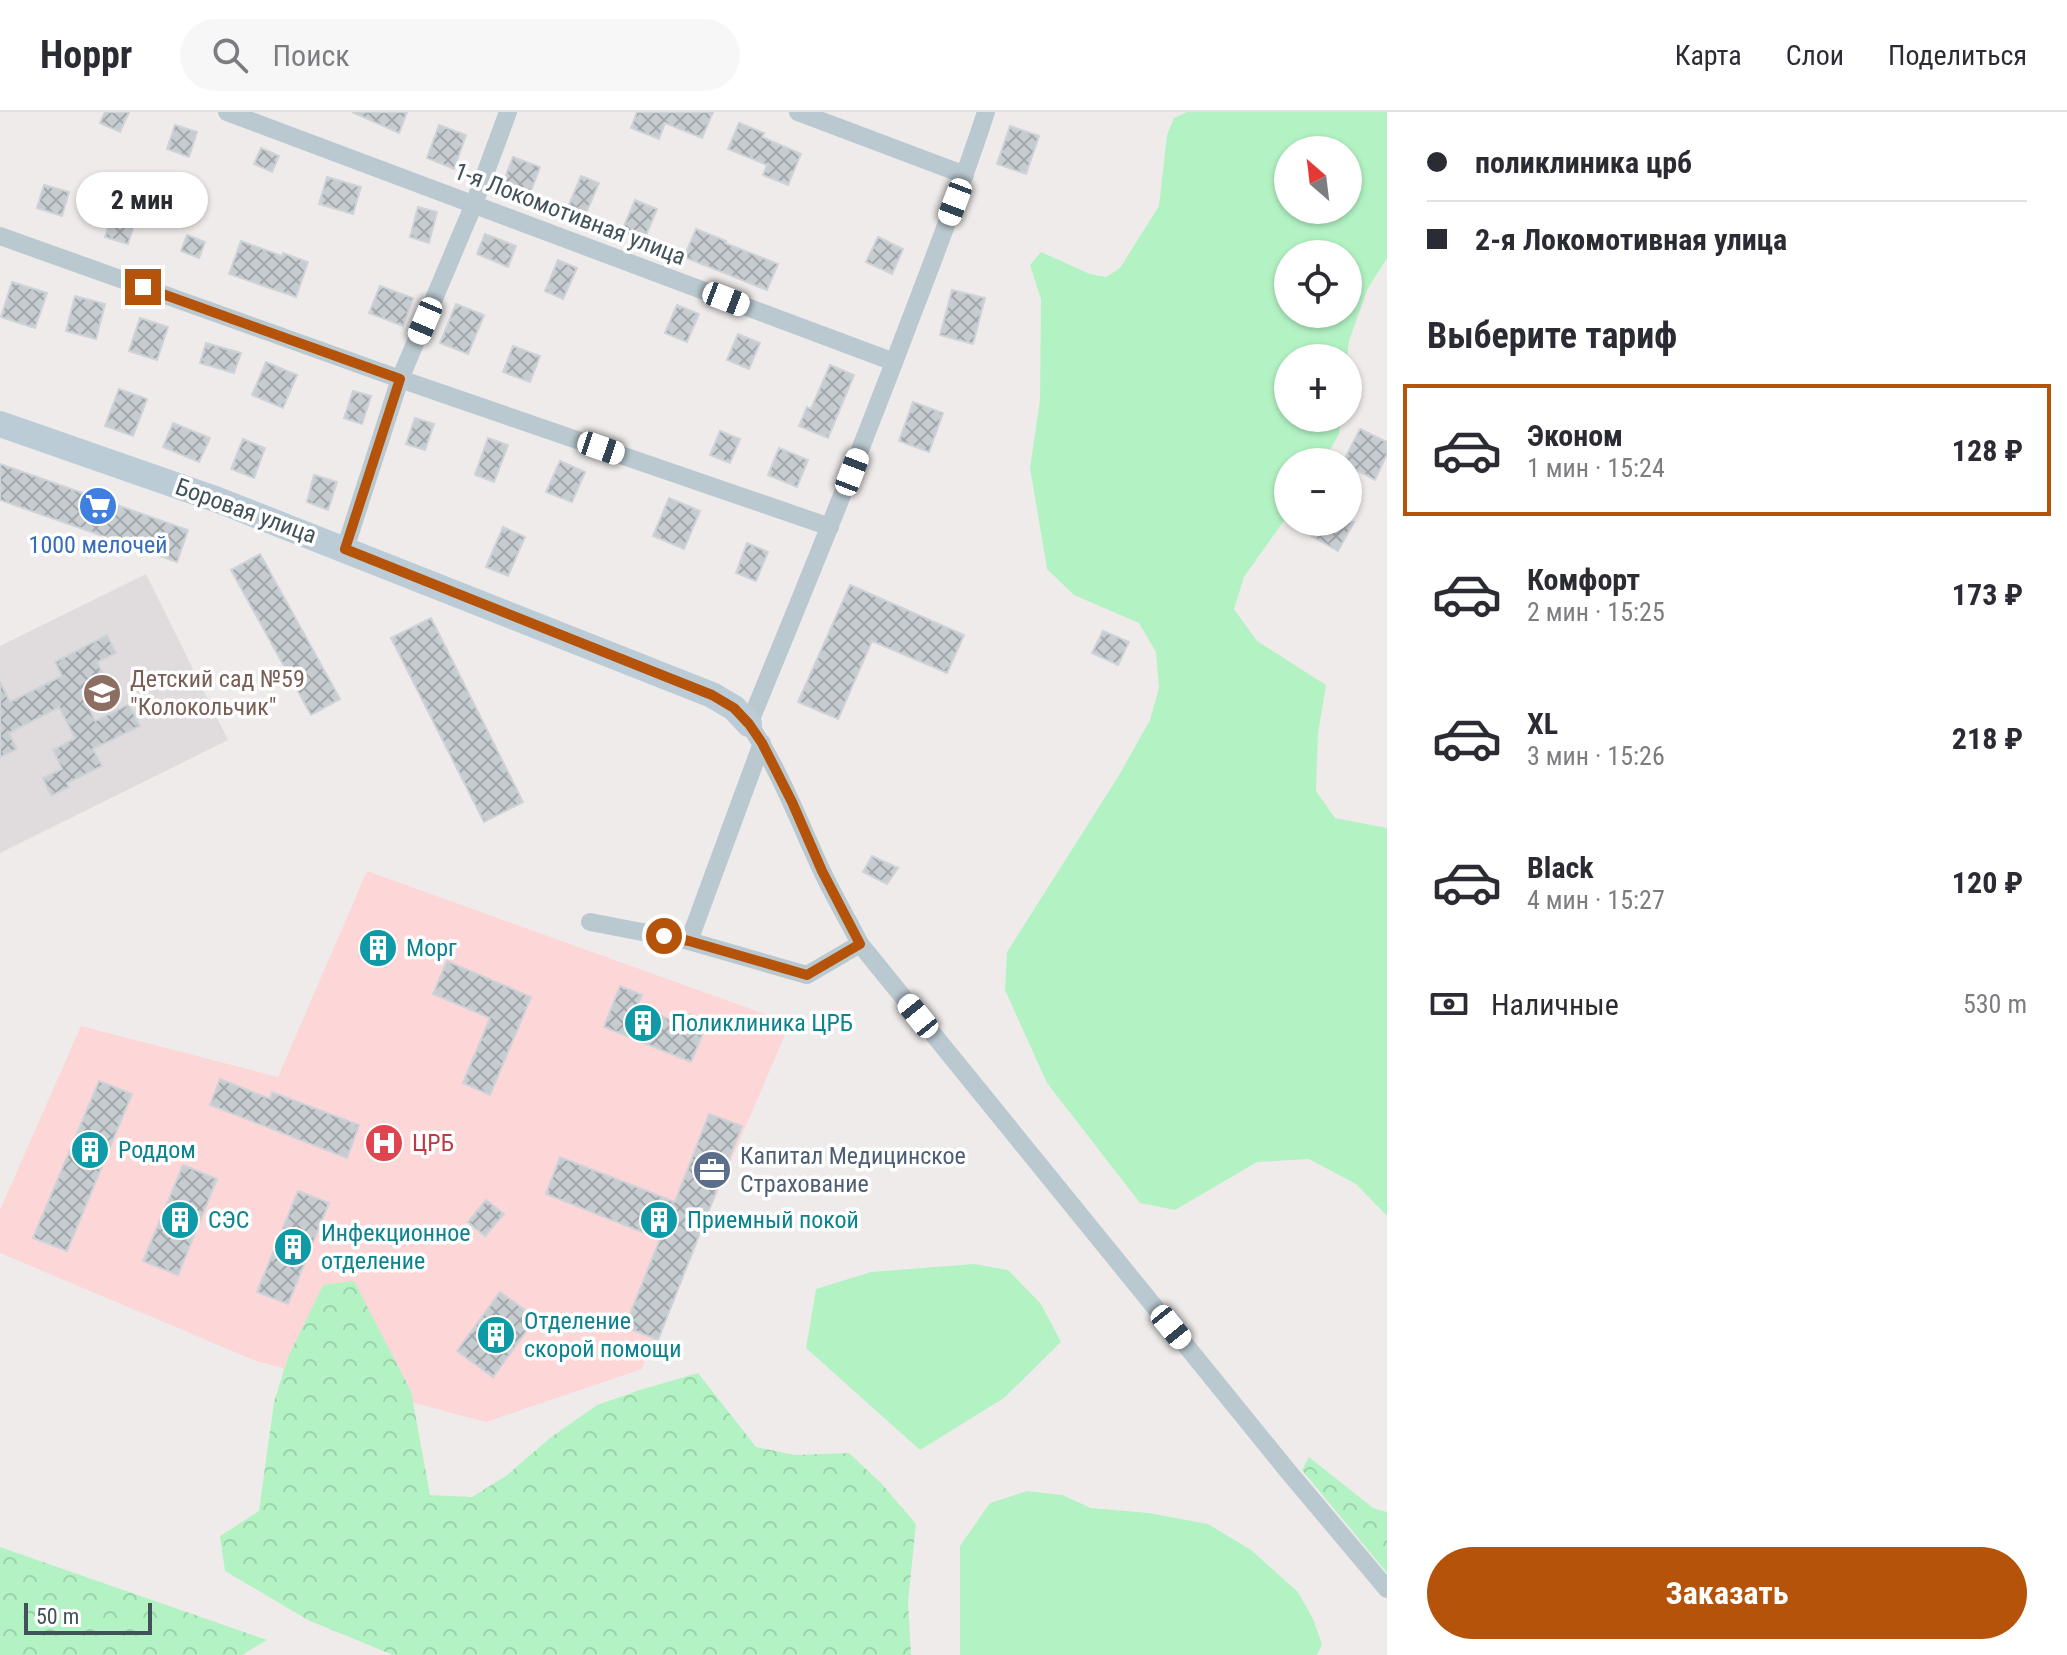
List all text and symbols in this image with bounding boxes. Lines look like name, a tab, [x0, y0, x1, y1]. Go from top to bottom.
search box	[180, 19, 740, 91]
text: Hoppr	[40, 33, 132, 77]
icon: search	[208, 33, 252, 77]
text: Поиск	[272, 38, 350, 73]
text: Карта	[1675, 39, 1742, 72]
text: Слои	[1786, 39, 1844, 72]
text: Поделиться	[1888, 39, 2027, 72]
north arrow	[1274, 136, 1362, 224]
map controls	[1274, 136, 1362, 536]
text: поликлиника црб	[1475, 145, 1692, 180]
street label: 1-я Локомотивная улица	[450, 157, 690, 271]
callout: 2 мин	[77, 171, 209, 227]
car	[935, 175, 975, 229]
text: 2 мин	[111, 185, 173, 215]
text: 2-я Локомотивная улица	[1475, 222, 1787, 257]
button: locate	[1274, 240, 1362, 328]
route end	[125, 269, 161, 305]
car	[699, 279, 753, 319]
car	[405, 294, 445, 348]
text: Выберите тариф	[1427, 315, 1677, 357]
button: +	[1274, 344, 1362, 432]
icon: car	[1431, 414, 1503, 486]
text: Эконом	[1527, 418, 1623, 453]
car	[574, 429, 628, 467]
text: 128 ₽	[1952, 433, 2023, 468]
car	[832, 445, 872, 499]
button: −	[1274, 448, 1362, 536]
text: 1 мин · 15:24	[1527, 453, 1665, 483]
street label: Боровая улица	[172, 473, 320, 549]
supermarket icon: 1000 мелочей	[77, 485, 119, 527]
place label: 1000 мелочей	[29, 531, 167, 559]
icon: car	[1431, 558, 1503, 630]
text: Комфорт	[1527, 562, 1640, 597]
text: 173 ₽	[1952, 577, 2023, 612]
text: 2 мин · 15:25	[1527, 597, 1665, 627]
place label: Детский сад №59 "Колокольчик"	[130, 665, 305, 721]
school or university icon: Детский сад №59 "Колокольчик"	[81, 672, 123, 714]
icon: car	[1431, 702, 1503, 774]
text: XL	[1527, 706, 1558, 741]
text: 218 ₽	[1952, 721, 2023, 756]
text: 3 мин · 15:26	[1527, 741, 1665, 771]
icon: car	[1431, 846, 1503, 918]
text: Black	[1527, 850, 1594, 885]
text: 120 ₽	[1952, 865, 2023, 900]
text: 4 мин · 15:27	[1527, 885, 1665, 915]
route start	[646, 918, 682, 954]
building icon: Морг	[357, 927, 399, 969]
place label: Морг	[406, 934, 457, 962]
icon: cash	[1427, 982, 1471, 1026]
text: Наличные	[1491, 987, 1619, 1022]
text: 530 m	[1963, 989, 2027, 1019]
car	[894, 990, 942, 1042]
building icon: Поликлиника ЦРБ	[622, 1002, 664, 1044]
place label: Поликлиника ЦРБ	[671, 1009, 853, 1037]
hospital icon: ЦРБ	[363, 1122, 405, 1164]
building icon: Роддом	[69, 1129, 111, 1171]
place label: ЦРБ	[412, 1129, 454, 1157]
place label: Роддом	[118, 1136, 196, 1164]
place label: Капитал Медицинское Страхование	[740, 1142, 966, 1198]
office icon: Капитал Медицинское Страхование	[691, 1149, 733, 1191]
building icon: СЭС	[159, 1199, 201, 1241]
building icon: Приемный покой	[638, 1199, 680, 1241]
place label: СЭС	[208, 1206, 249, 1234]
place label: Приемный покой	[687, 1206, 859, 1234]
place label: Инфекционное отделение	[321, 1219, 471, 1275]
building icon: Инфекционное отделение	[272, 1226, 314, 1268]
car	[1147, 1301, 1195, 1353]
place label: Отделение скорой помощи	[524, 1307, 681, 1363]
building icon: Отделение скорой помощи	[475, 1314, 517, 1356]
button: Заказать	[1427, 1547, 2027, 1639]
scale bar	[24, 1599, 152, 1635]
text: 50 m	[36, 1604, 79, 1629]

